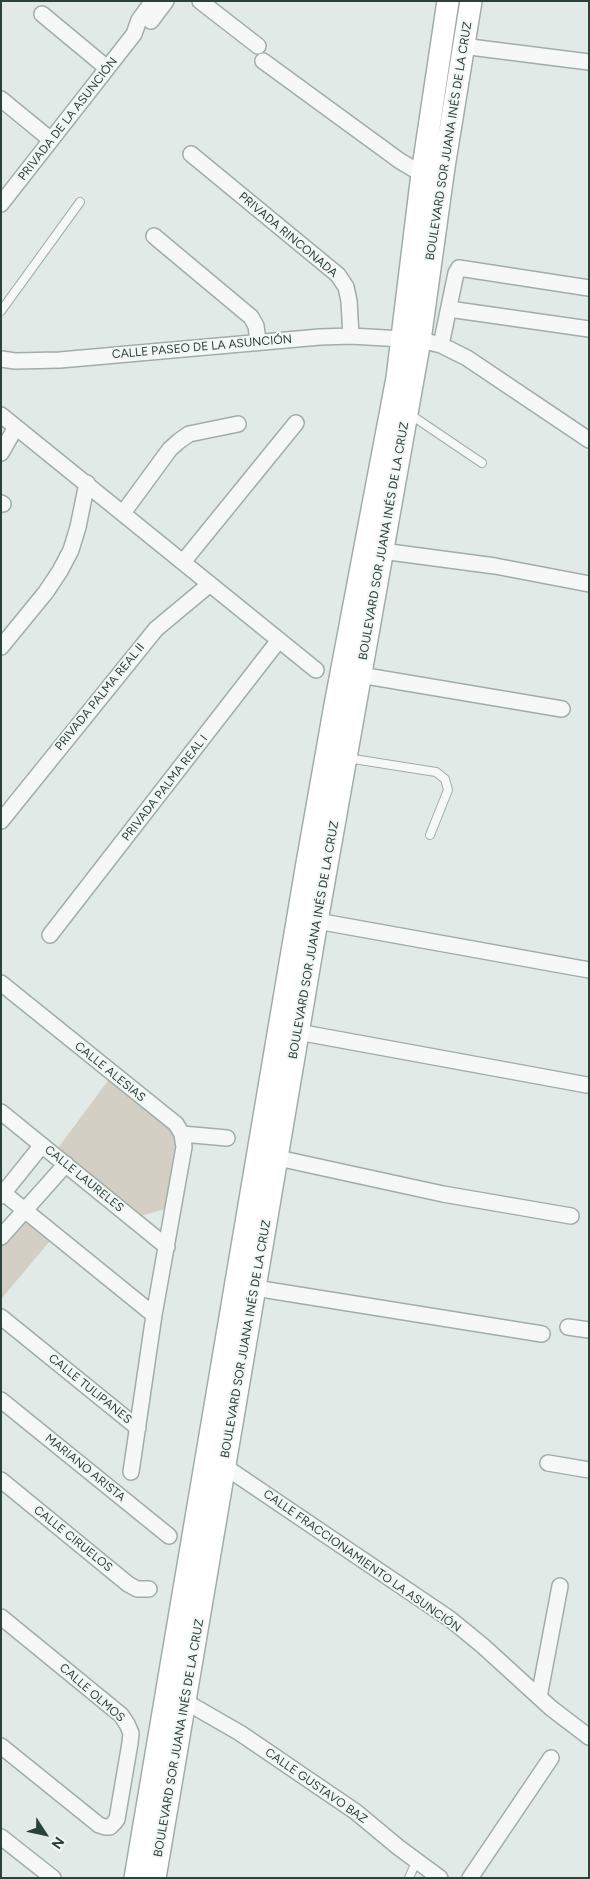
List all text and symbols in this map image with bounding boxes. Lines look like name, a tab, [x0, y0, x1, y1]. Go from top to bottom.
street label: BOULEVARD SOR JUANA INÉS DE LA CRUZ	[423, 21, 475, 261]
street label: PRIVADA DE LA ASUNCIÓN	[15, 55, 121, 183]
street label: PRIVADA RINCONADA	[236, 189, 340, 281]
street label: CALLE PASEO DE LA ASUNCIÓN	[111, 332, 293, 362]
street label: BOULEVARD SOR JUANA INÉS DE LA CRUZ	[356, 421, 412, 661]
street label: PRIVADA PALMA REAL II	[52, 640, 148, 754]
street label: PRIVADA PALMA REAL I	[119, 732, 211, 844]
street label: BOULEVARD SOR JUANA INÉS DE LA CRUZ	[286, 820, 342, 1060]
street label: CALLE ALESIAS	[72, 1039, 148, 1105]
street label: CALLE LAURELES	[42, 1143, 126, 1215]
street label: BOULEVARD SOR JUANA INÉS DE LA CRUZ	[218, 1219, 274, 1459]
street label: CALLE TULIPANES	[46, 1351, 134, 1427]
street label: MARIANO ARISTA	[42, 1431, 128, 1505]
street label: CALLE FRACCIONAMIENTO LA ASUNCIÓN	[260, 1487, 464, 1635]
street label: CALLE CIRUELOS	[31, 1503, 115, 1575]
street label: BOULEVARD SOR JUANA INÉS DE LA CRUZ	[151, 1618, 207, 1858]
street label: CALLE OLMOS	[56, 1661, 128, 1725]
street label: CALLE GUSTAVO BAZ	[262, 1745, 370, 1827]
north arrow	[20, 1809, 70, 1859]
text: N	[48, 1834, 68, 1852]

